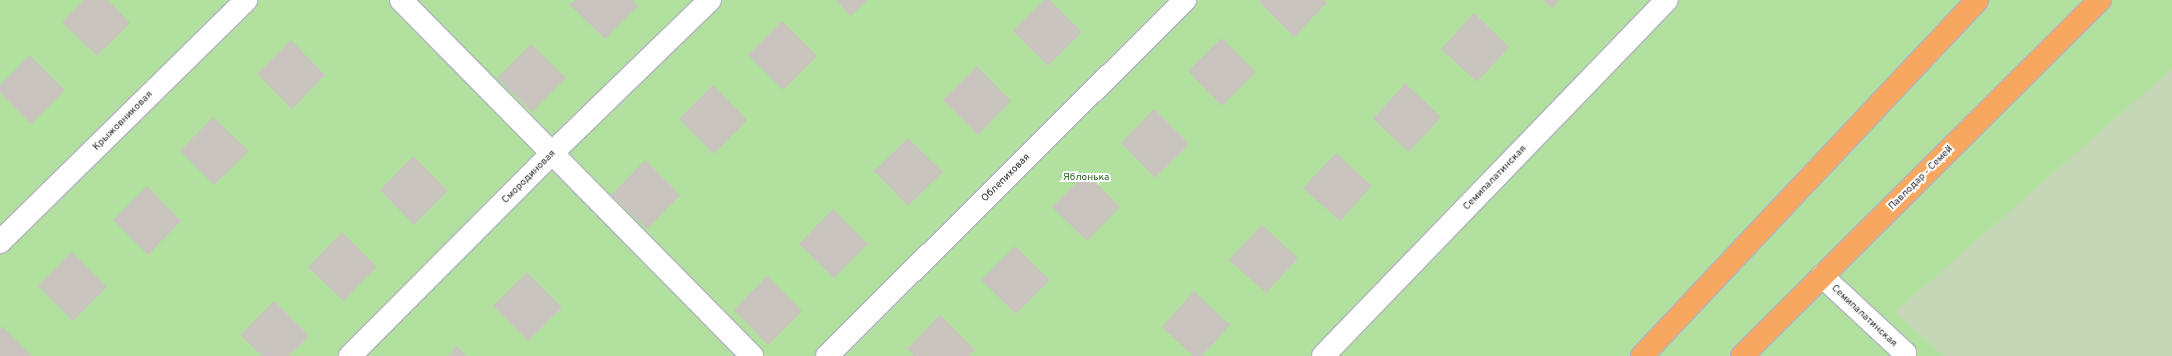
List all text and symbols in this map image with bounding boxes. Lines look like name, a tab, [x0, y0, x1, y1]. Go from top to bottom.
street label: Крыжовниковая	[91, 89, 155, 153]
street label: Семипалатинская	[1461, 143, 1529, 213]
street label: Павлодар - Семей	[1886, 143, 1956, 213]
street label: Смородиновая	[500, 148, 558, 206]
street label: Облепиховая	[979, 151, 1033, 205]
park label: Яблонька	[1063, 172, 1109, 184]
street label: Семипалатинская	[1829, 282, 1899, 350]

